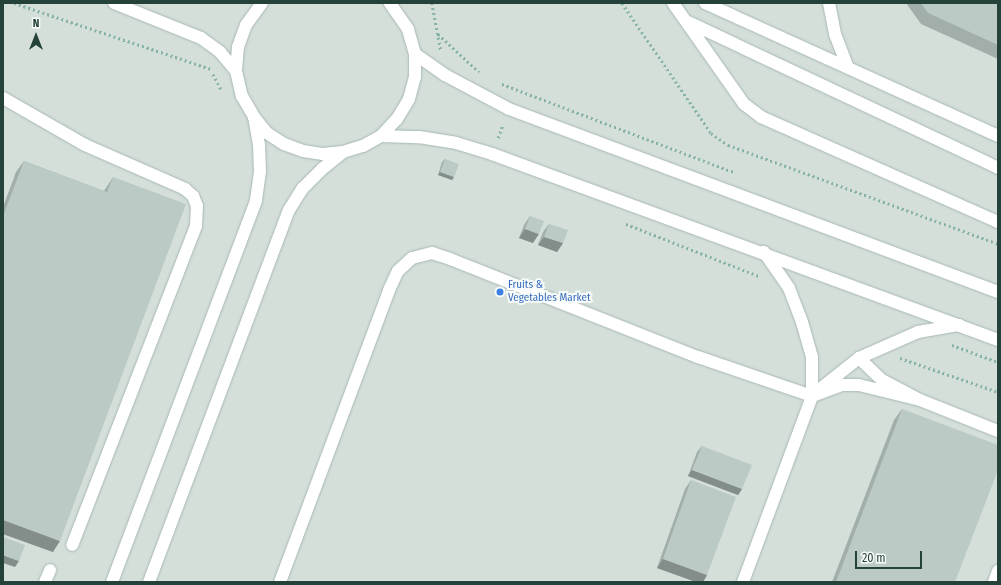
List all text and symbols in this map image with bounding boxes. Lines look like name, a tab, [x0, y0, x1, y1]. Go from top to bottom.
north arrow	[16, 16, 56, 56]
text: N	[33, 17, 39, 30]
place label: Fruits & Vegetables Market	[508, 279, 591, 305]
marker: Fruits & Vegetables Market	[495, 287, 505, 297]
scale bar	[857, 543, 924, 569]
text: 20 m	[862, 551, 886, 565]

